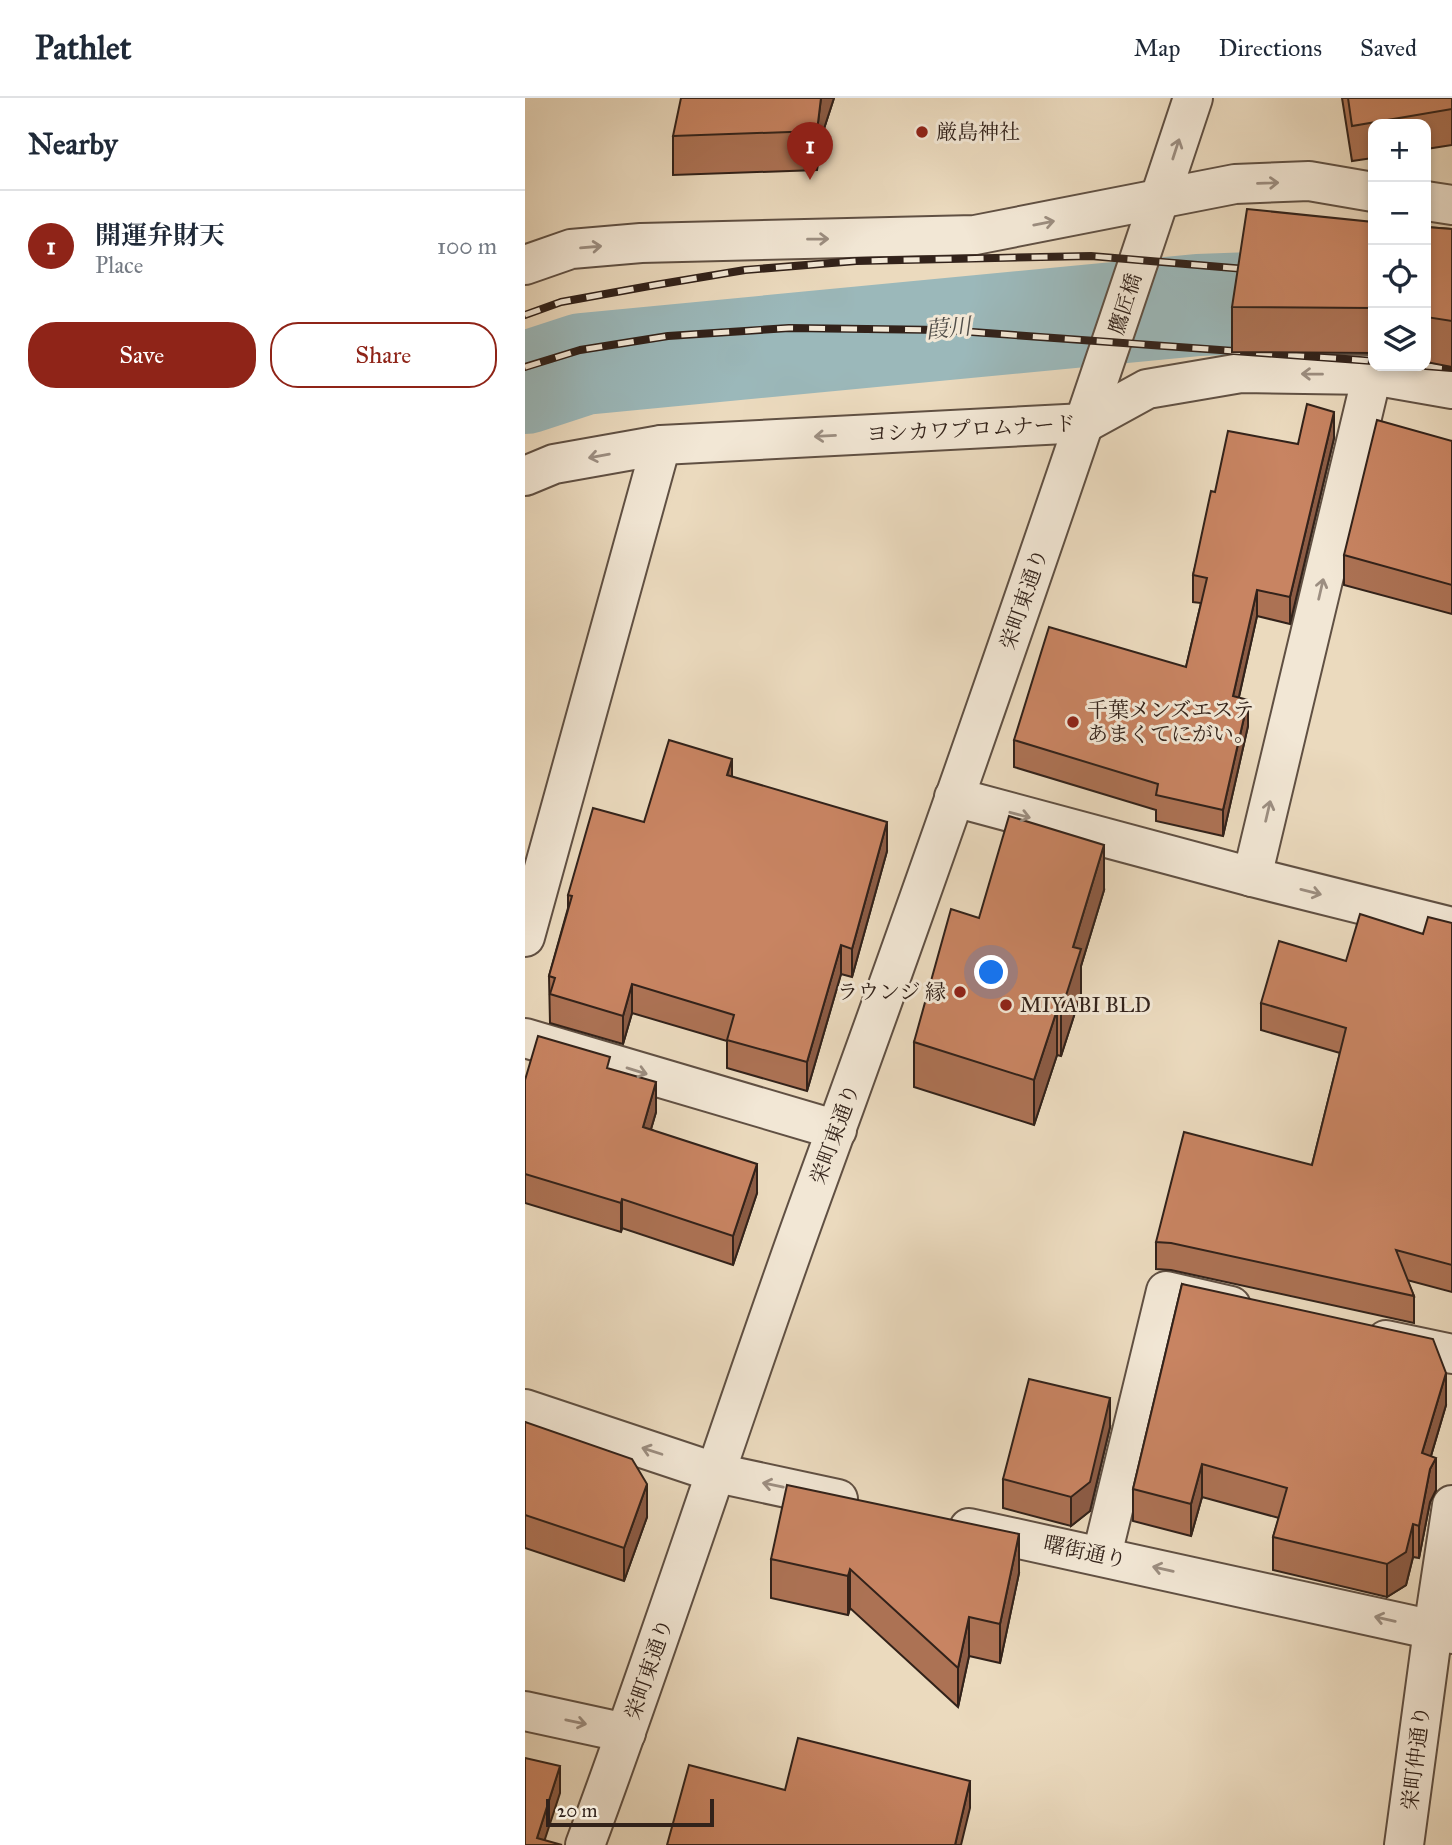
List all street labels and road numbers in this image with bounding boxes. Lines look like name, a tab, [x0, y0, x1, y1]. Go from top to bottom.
street label: 鷹匠橋	[1103, 270, 1147, 338]
street label: ヨシカワプロムナード	[866, 411, 1076, 447]
street label: 栄町東通り	[995, 545, 1053, 653]
street label: 栄町東通り	[805, 1080, 865, 1188]
street label: 曙街通り	[1041, 1531, 1129, 1573]
street label: 栄町東通り	[620, 1615, 678, 1723]
street label: 栄町仲通り	[1397, 1704, 1435, 1812]

